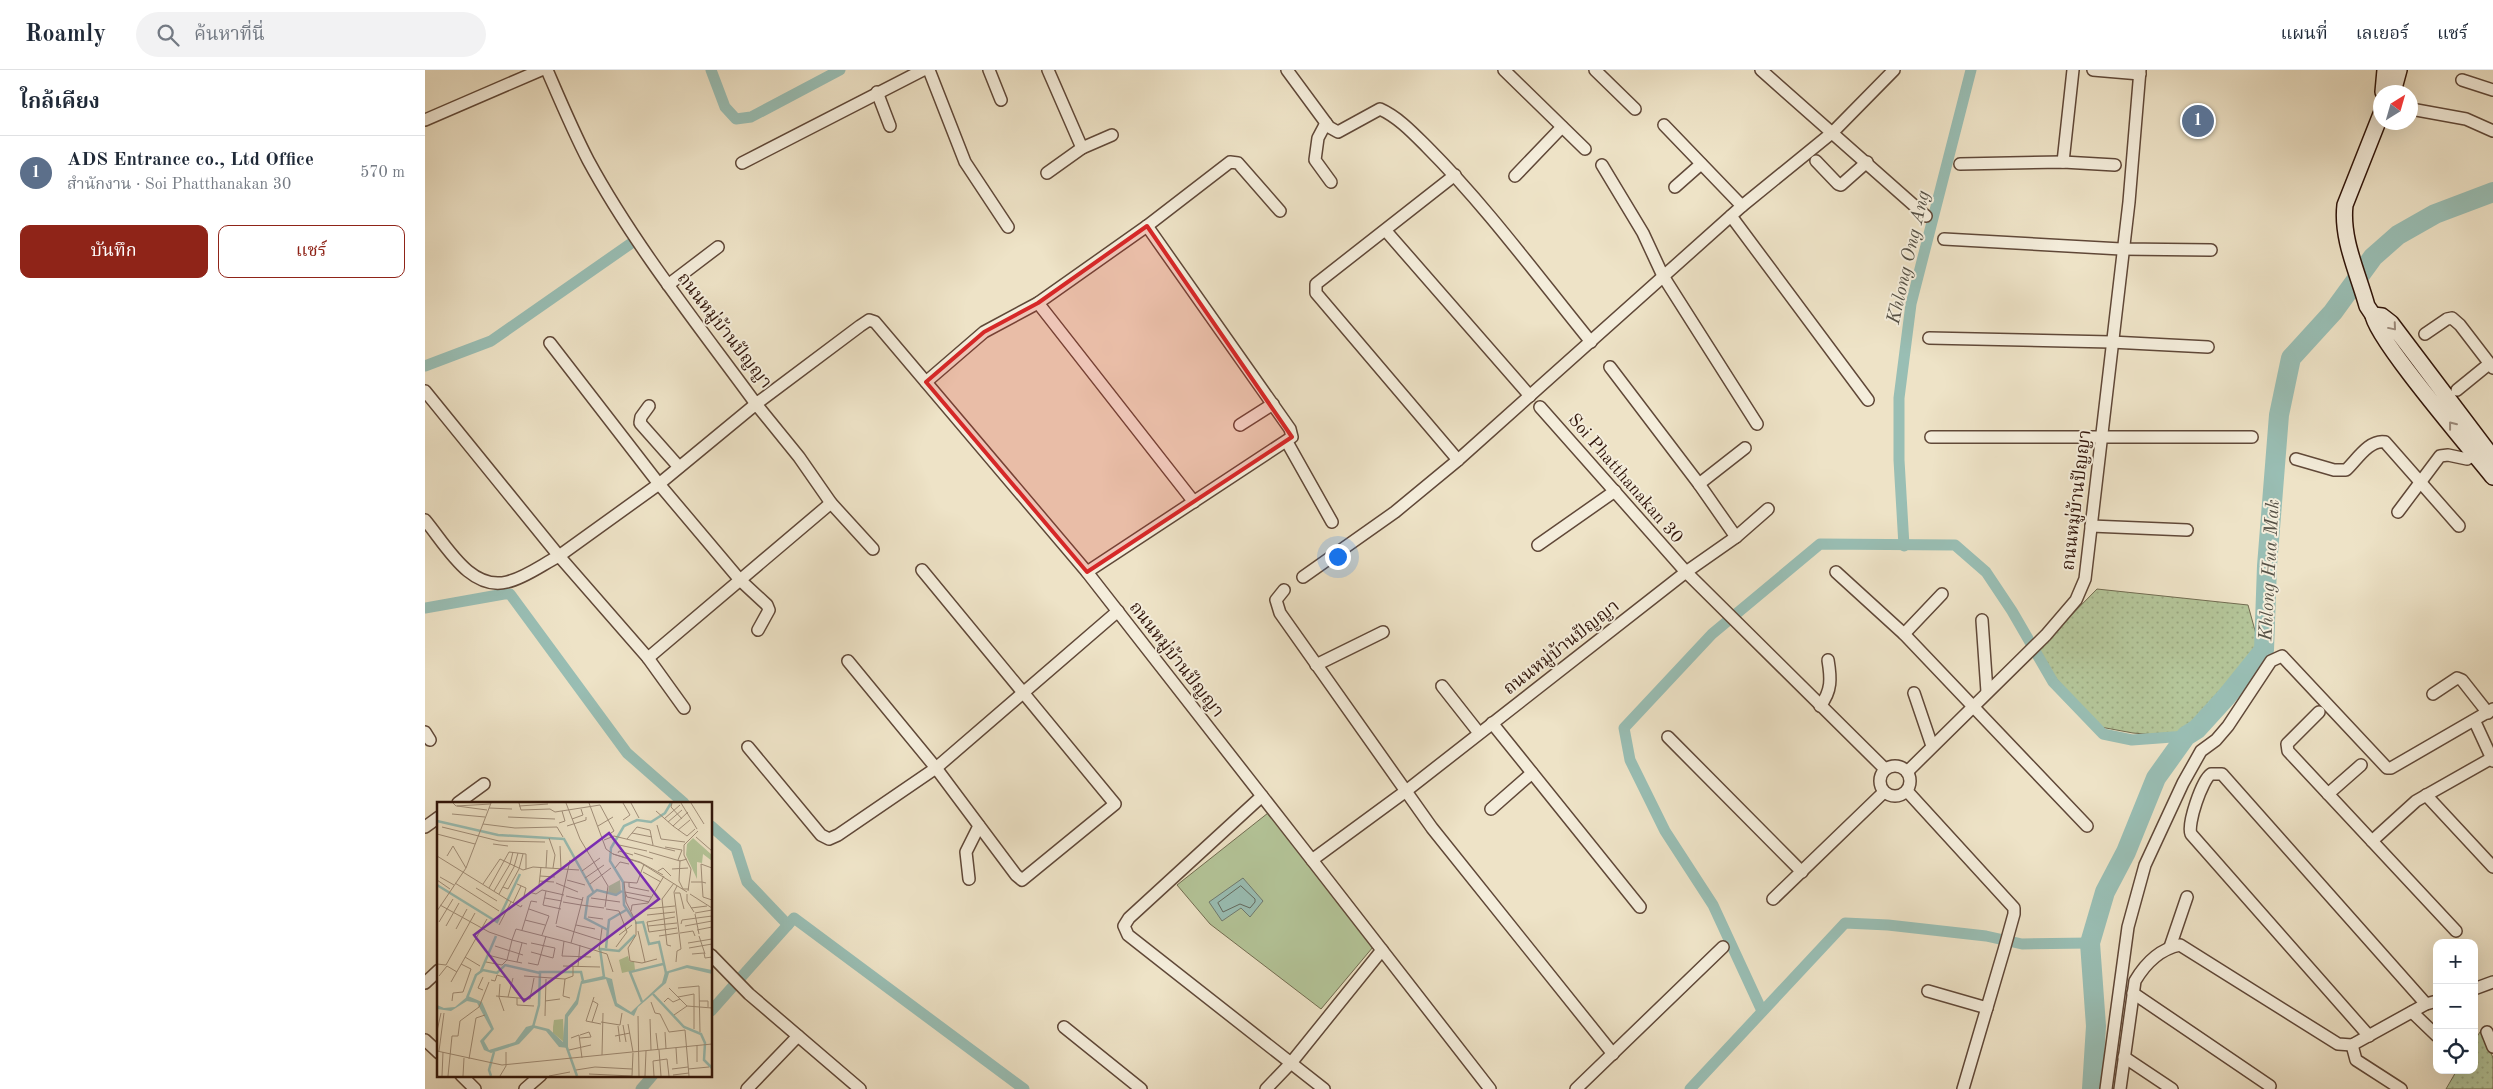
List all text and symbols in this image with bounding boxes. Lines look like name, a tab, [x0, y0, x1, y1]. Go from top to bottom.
search box	[136, 12, 486, 57]
icon: search	[154, 21, 182, 49]
text: Roamly	[25, 23, 106, 47]
text: แผนที่	[2280, 25, 2328, 43]
text: เลเยอร์	[2356, 25, 2409, 43]
text: แชร์	[2437, 25, 2468, 43]
text: ค้นหาที่นี่	[194, 26, 265, 45]
north arrow	[2373, 85, 2418, 130]
text: ใกล้เคียง	[20, 92, 100, 113]
pin: 1	[2182, 102, 2214, 140]
text: ADS Entrance co., Ltd Office	[67, 151, 314, 170]
text: 1	[31, 165, 41, 181]
text: 570 m	[360, 165, 405, 181]
text: สำนักงาน · Soi Phatthanakan 30	[67, 177, 291, 193]
water label: Khlong Ong Ang	[1885, 189, 1934, 327]
button: บันทึก	[20, 225, 208, 278]
button: แชร์	[218, 225, 405, 278]
street label: ถนนหมู่บ้านปัญญา	[673, 268, 776, 393]
one-way arrow	[2388, 321, 2396, 330]
street label: Soi Phatthanakan 30	[1564, 411, 1686, 547]
one-way arrow	[2449, 421, 2458, 431]
street label: ถนนหมู่บ้านปัญญา	[2057, 429, 2096, 572]
water label: Khlong Hua Mak	[2257, 499, 2284, 642]
your location	[1325, 544, 1351, 570]
street label: ถนนหมู่บ้านปัญญา	[1499, 596, 1624, 699]
street label: ถนนหมู่บ้านปัญญา	[1125, 597, 1228, 722]
inset map	[437, 802, 713, 1076]
map controls	[2433, 939, 2478, 1074]
button: +	[2433, 939, 2478, 984]
button: −	[2433, 984, 2478, 1029]
button: locate	[2433, 1029, 2478, 1074]

